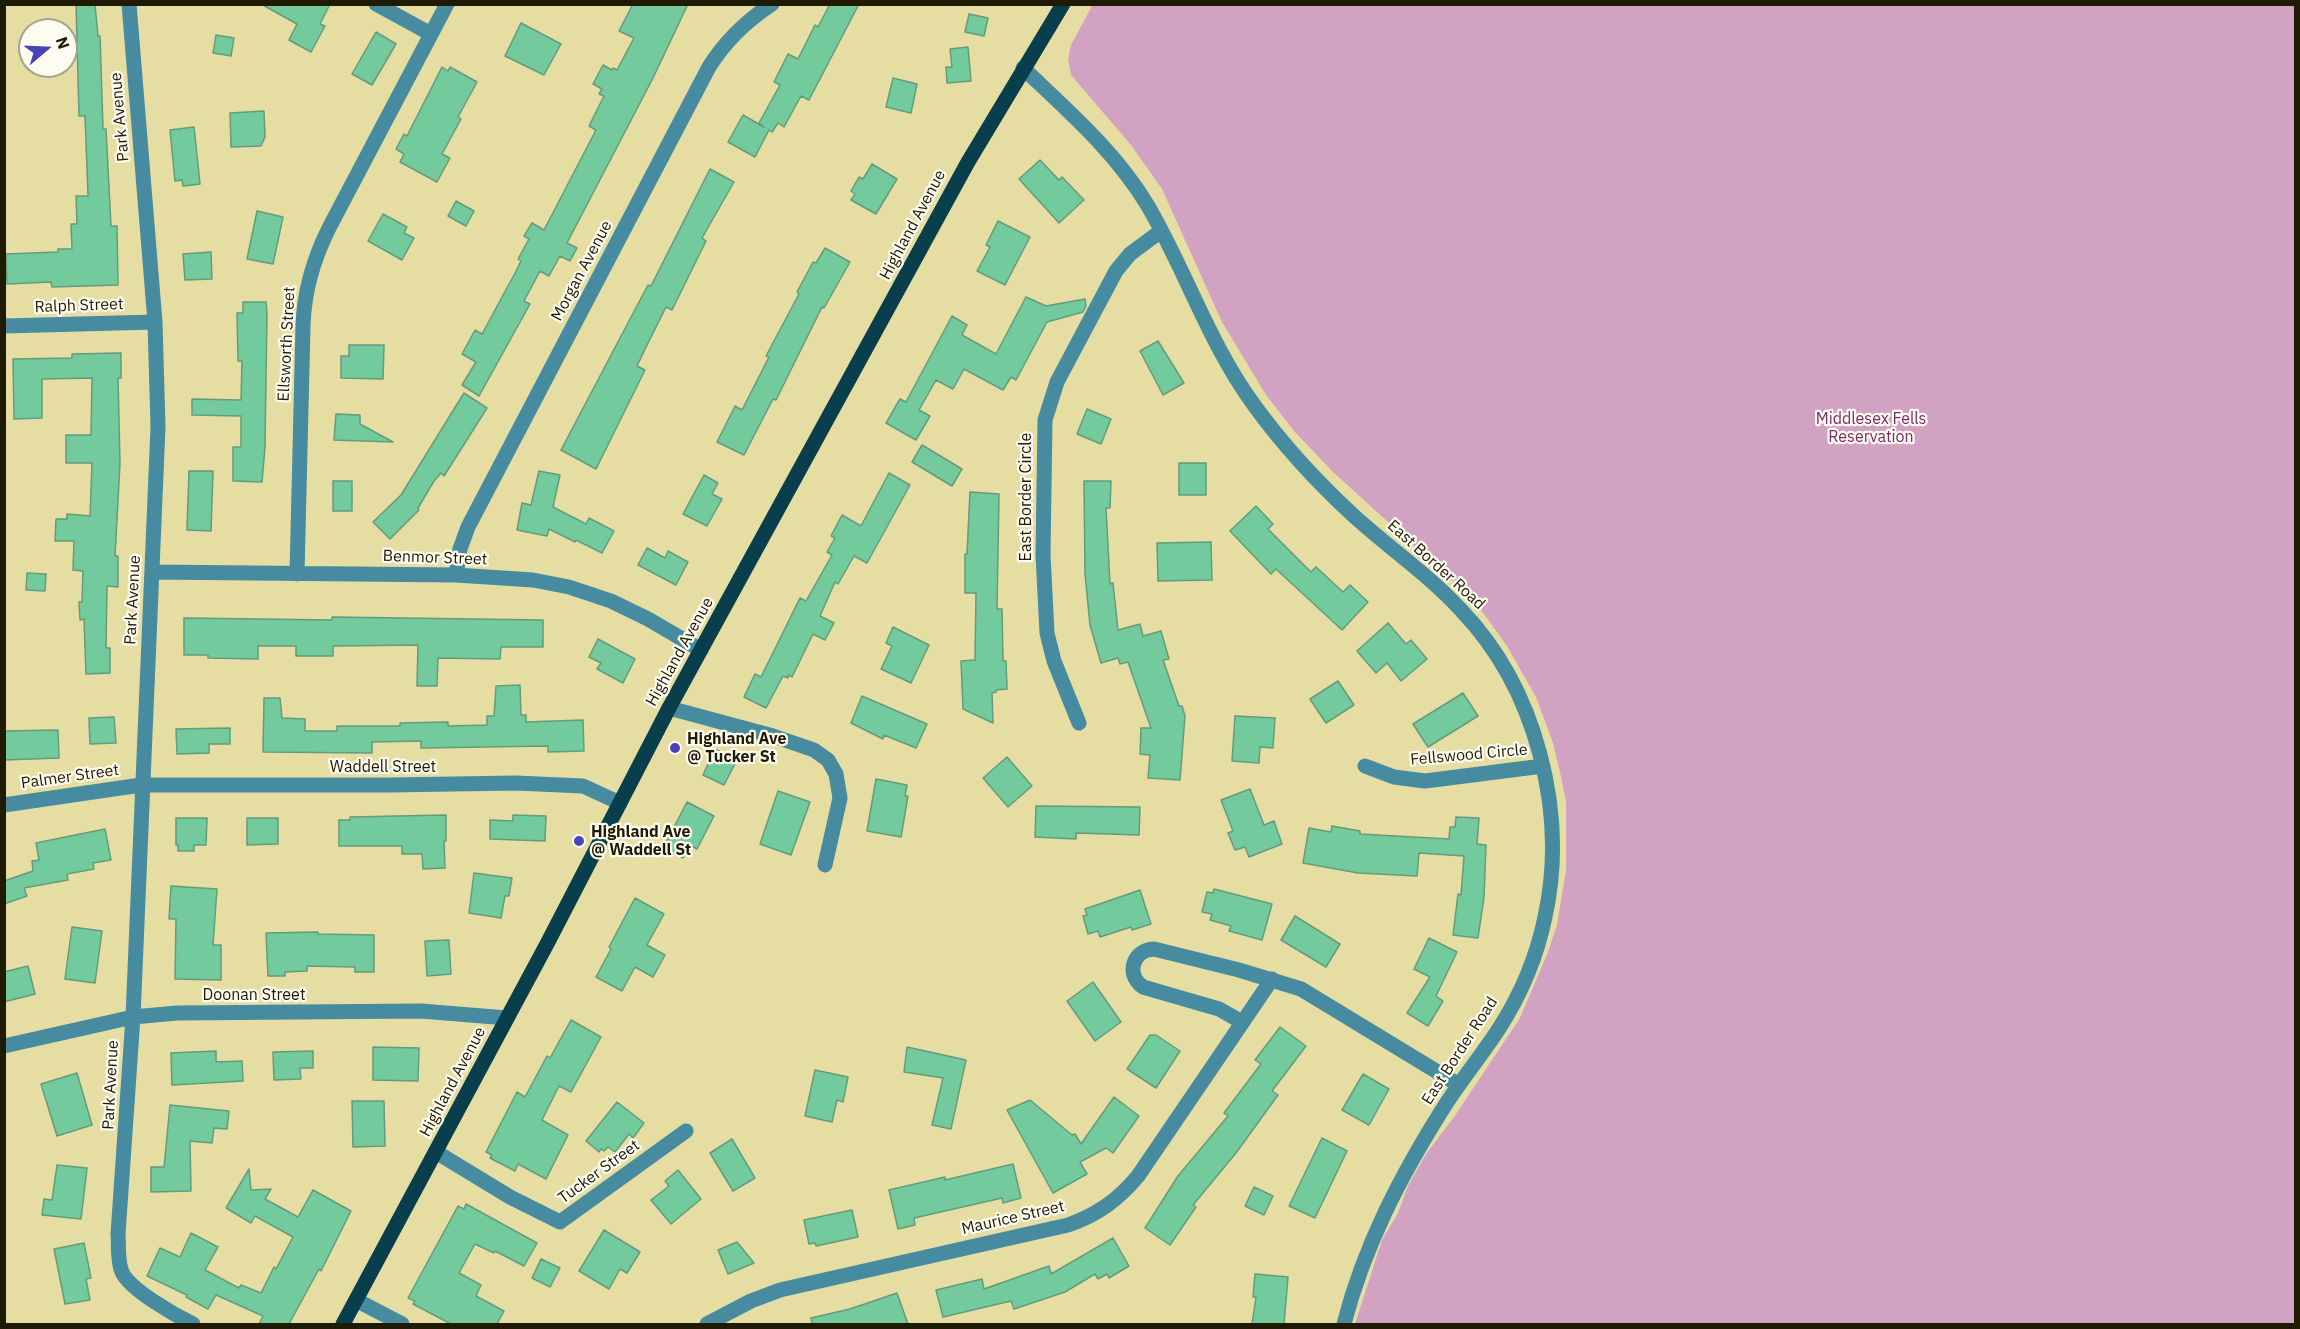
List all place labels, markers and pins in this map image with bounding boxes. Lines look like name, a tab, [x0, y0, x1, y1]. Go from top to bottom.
place label: Highland Ave @ Tucker St	[687, 729, 786, 767]
marker: Highland Ave @ Tucker St	[668, 741, 682, 755]
place label: Highland Ave @ Waddell St	[591, 822, 691, 860]
marker: Highland Ave @ Waddell St	[572, 834, 586, 848]

